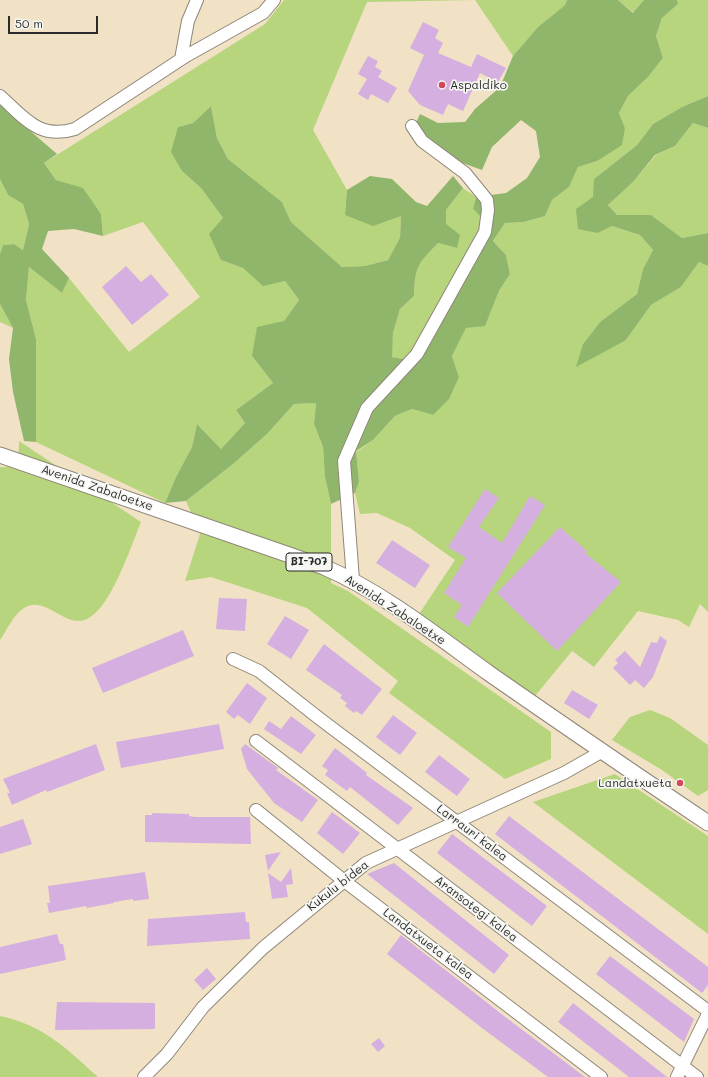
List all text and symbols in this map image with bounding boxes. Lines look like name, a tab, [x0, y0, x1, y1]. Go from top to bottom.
scale bar	[10, 8, 100, 34]
text: 50 m	[15, 15, 43, 31]
place label: Aspaldiko	[450, 78, 507, 92]
marker: Aspaldiko	[437, 80, 447, 90]
street label: Avenida Zabaloetxe	[39, 462, 155, 514]
road number: BI-707	[286, 553, 332, 571]
street label: Avenida Zabaloetxe	[342, 572, 448, 648]
place label: Landatxueta	[598, 776, 672, 790]
marker: Landatxueta	[675, 778, 685, 788]
street label: Larrauri kalea	[434, 802, 510, 864]
street label: Kukulu bidea	[304, 858, 372, 914]
street label: Aransotegi kalea	[432, 873, 520, 945]
street label: Landatxueta kalea	[380, 905, 476, 983]

